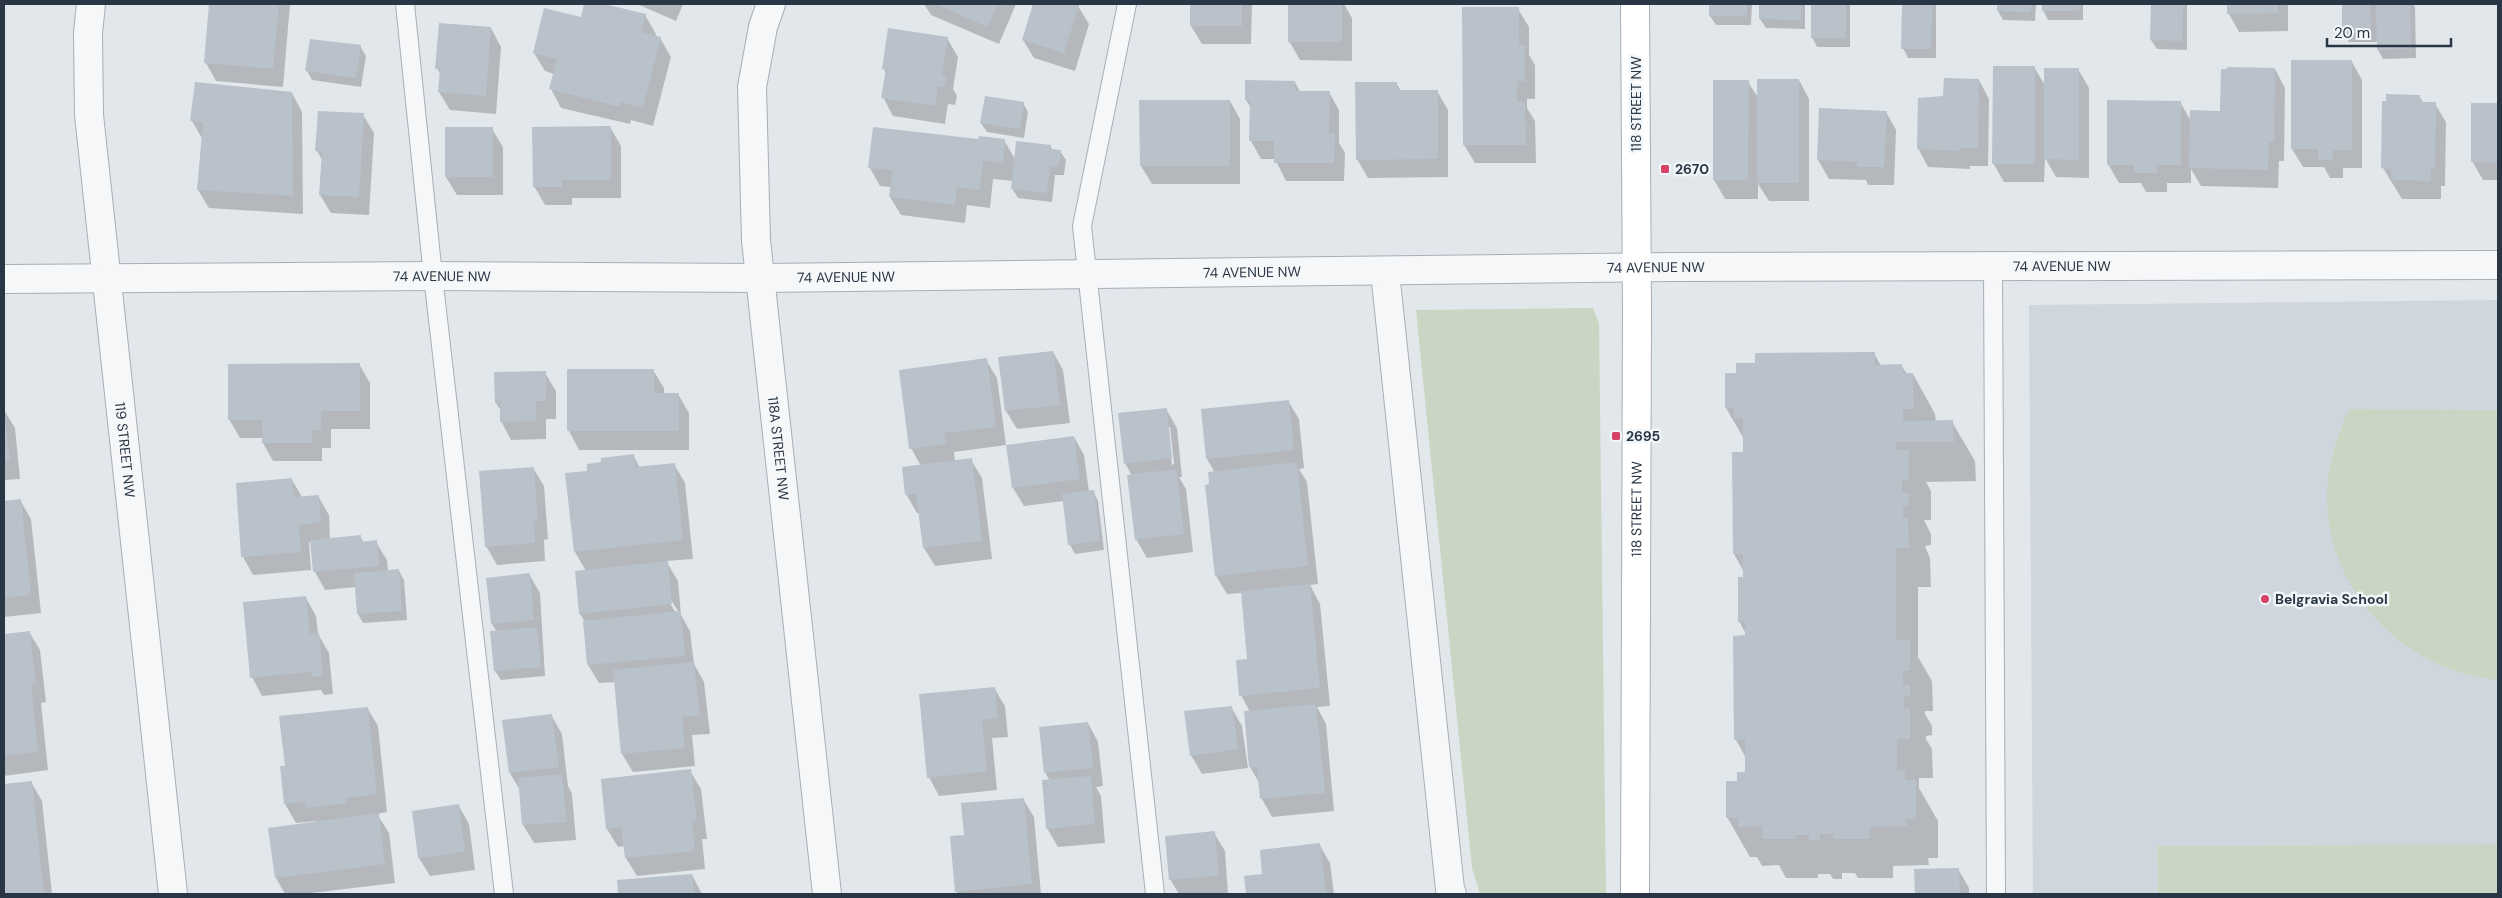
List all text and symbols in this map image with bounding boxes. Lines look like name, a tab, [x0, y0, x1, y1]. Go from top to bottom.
scale bar	[2327, 15, 2451, 47]
text: 20 m	[2334, 23, 2370, 43]
street label: 118 STREET NW	[1627, 56, 1645, 152]
place label: 2670	[1675, 160, 1709, 178]
marker: 2670	[1659, 163, 1671, 175]
street label: 74 AVENUE NW	[2013, 257, 2111, 275]
street label: 74 AVENUE NW	[1607, 258, 1705, 277]
street label: 74 AVENUE NW	[1203, 262, 1301, 282]
street label: 74 AVENUE NW	[393, 267, 491, 285]
street label: 74 AVENUE NW	[797, 267, 895, 287]
street label: 118A STREET NW	[764, 395, 793, 502]
street label: 119 STREET NW	[111, 401, 139, 499]
place label: 2695	[1626, 427, 1660, 445]
marker: 2695	[1610, 430, 1622, 442]
street label: 118 STREET NW	[1627, 461, 1645, 557]
place label: Belgravia School	[2275, 590, 2388, 608]
marker: Belgravia School	[2259, 593, 2271, 605]

